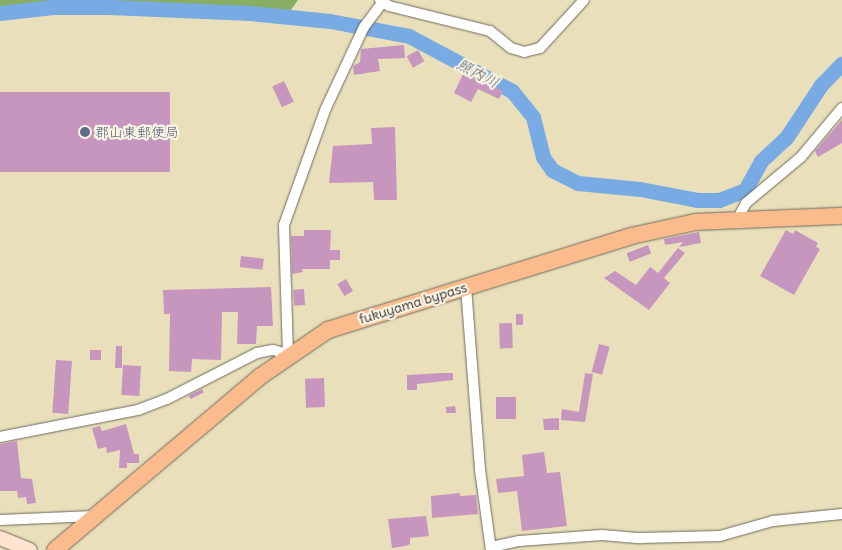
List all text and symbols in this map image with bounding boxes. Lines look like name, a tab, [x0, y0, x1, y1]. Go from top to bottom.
water label: 照内川	[454, 54, 502, 92]
place label: 郡山東郵便局	[95, 124, 179, 140]
marker: 郡山東郵便局	[79, 126, 91, 138]
street label: fukuyama bypass	[357, 279, 469, 327]

